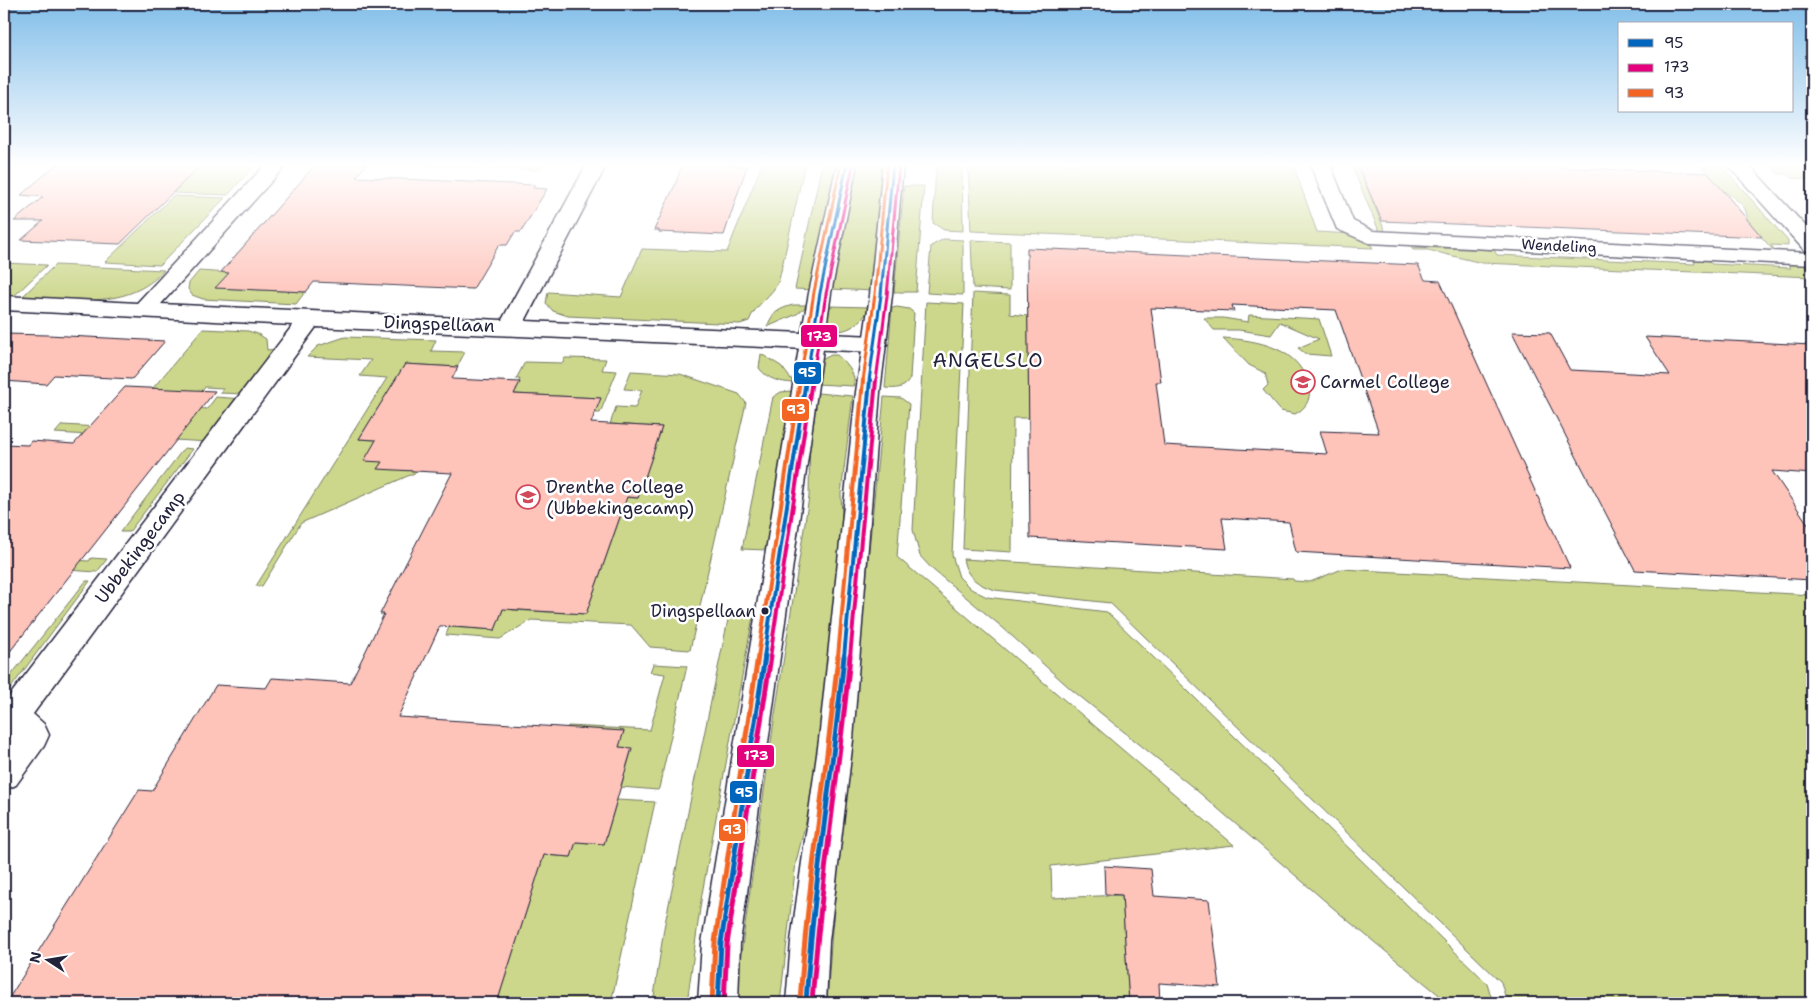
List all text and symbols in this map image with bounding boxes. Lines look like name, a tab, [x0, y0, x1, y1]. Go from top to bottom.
legend	[1618, 22, 1794, 112]
text: 95	[1664, 33, 1683, 53]
text: 173	[1664, 57, 1689, 77]
text: 93	[1664, 83, 1684, 103]
street label: Wendeling	[1521, 234, 1597, 258]
street label: Dingspellaan	[383, 310, 495, 338]
line badge: 173	[800, 324, 838, 348]
text: 173	[806, 327, 832, 345]
district label: ANGELSLO	[932, 347, 1044, 373]
line badge: 95	[793, 361, 822, 385]
text: 95	[798, 363, 817, 381]
school or university icon: Carmel College	[1290, 369, 1316, 395]
place label: Carmel College	[1320, 370, 1450, 394]
line badge: 93	[781, 398, 810, 422]
text: 93	[786, 400, 806, 418]
place label: Drenthe College (Ubbekingecamp)	[546, 475, 694, 520]
school or university icon: Drenthe College (Ubbekingecamp)	[515, 484, 541, 510]
street label: Ubbekingecamp	[90, 486, 190, 608]
place label: Dingspellaan	[651, 600, 756, 622]
marker: Dingspellaan	[760, 606, 770, 616]
line badge: 173	[736, 744, 775, 768]
text: 173	[743, 746, 769, 764]
line badge: 95	[729, 780, 758, 804]
text: 95	[735, 783, 754, 801]
line badge: 93	[718, 818, 746, 842]
text: 93	[722, 820, 742, 838]
north arrow	[22, 934, 72, 984]
text: N	[25, 950, 45, 965]

